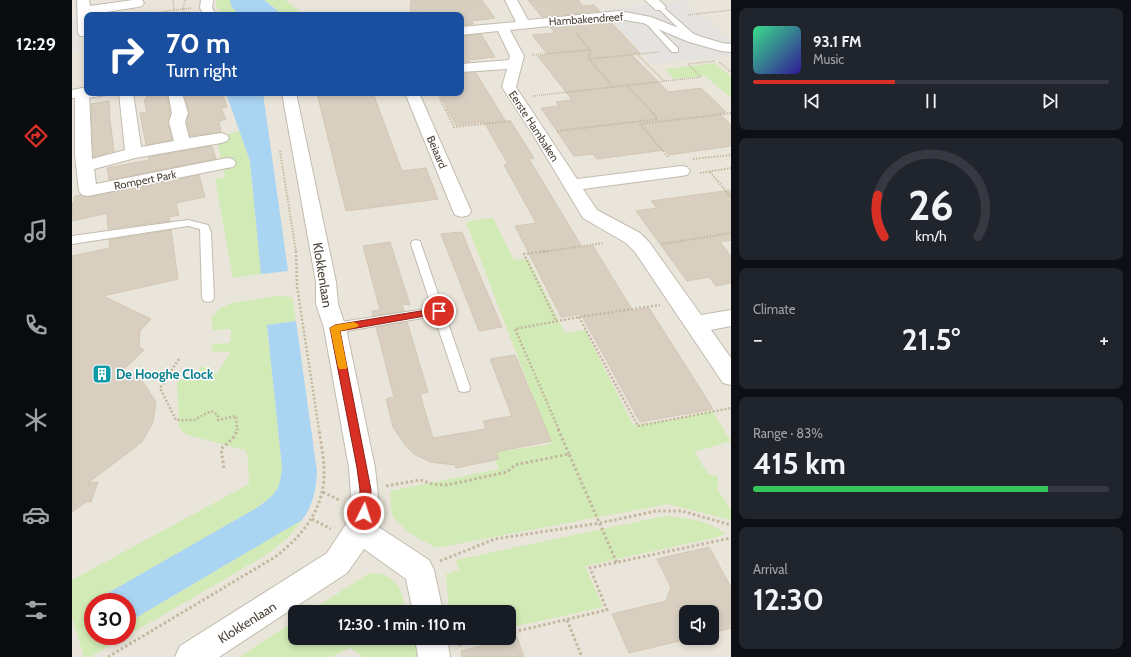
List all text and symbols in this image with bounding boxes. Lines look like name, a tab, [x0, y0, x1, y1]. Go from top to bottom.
street label: Hambakendreef	[548, 9, 624, 29]
text: 70 m	[166, 26, 230, 60]
icon: right	[100, 28, 152, 80]
text: 12:29	[16, 33, 56, 55]
text: 93.1 FM	[813, 33, 862, 51]
text: Music	[813, 51, 844, 67]
text: Turn right	[166, 60, 237, 82]
street label: Eerste Hambaken	[506, 88, 562, 164]
icon: previous	[801, 90, 823, 112]
icon: pause	[920, 90, 942, 112]
icon: next	[1039, 90, 1061, 112]
icon: directions	[22, 122, 50, 150]
street label: Beiaard	[424, 133, 450, 171]
street label: Rompert Park	[113, 167, 177, 193]
text: 26	[908, 179, 954, 229]
icon: music	[22, 217, 50, 245]
text: km/h	[915, 226, 947, 244]
street label: Klokkenlaan	[310, 241, 336, 309]
pin	[422, 294, 456, 328]
icon: arrive	[428, 300, 450, 322]
text: Climate	[753, 301, 795, 317]
icon: phone	[22, 311, 50, 339]
text: 21.5°	[902, 321, 960, 358]
text: −	[753, 326, 763, 353]
text: +	[1099, 326, 1109, 353]
building icon: De Hooghe Clock	[91, 363, 113, 385]
place label: De Hooghe Clock	[116, 366, 214, 382]
icon: climate	[22, 406, 50, 434]
text: Range · 83%	[753, 425, 823, 441]
text: 415 km	[753, 445, 846, 482]
position arrow	[343, 492, 385, 534]
icon: car	[22, 501, 50, 529]
text: Arrival	[753, 561, 788, 577]
text: 12:30	[753, 581, 824, 618]
speed limit sign: 30	[84, 593, 136, 645]
icon: filters	[22, 596, 50, 624]
street label: Klokkenlaan	[215, 598, 279, 646]
map controls	[679, 605, 719, 645]
button: sound	[679, 605, 719, 645]
text: 12:30 · 1 min · 110 m	[338, 616, 466, 634]

